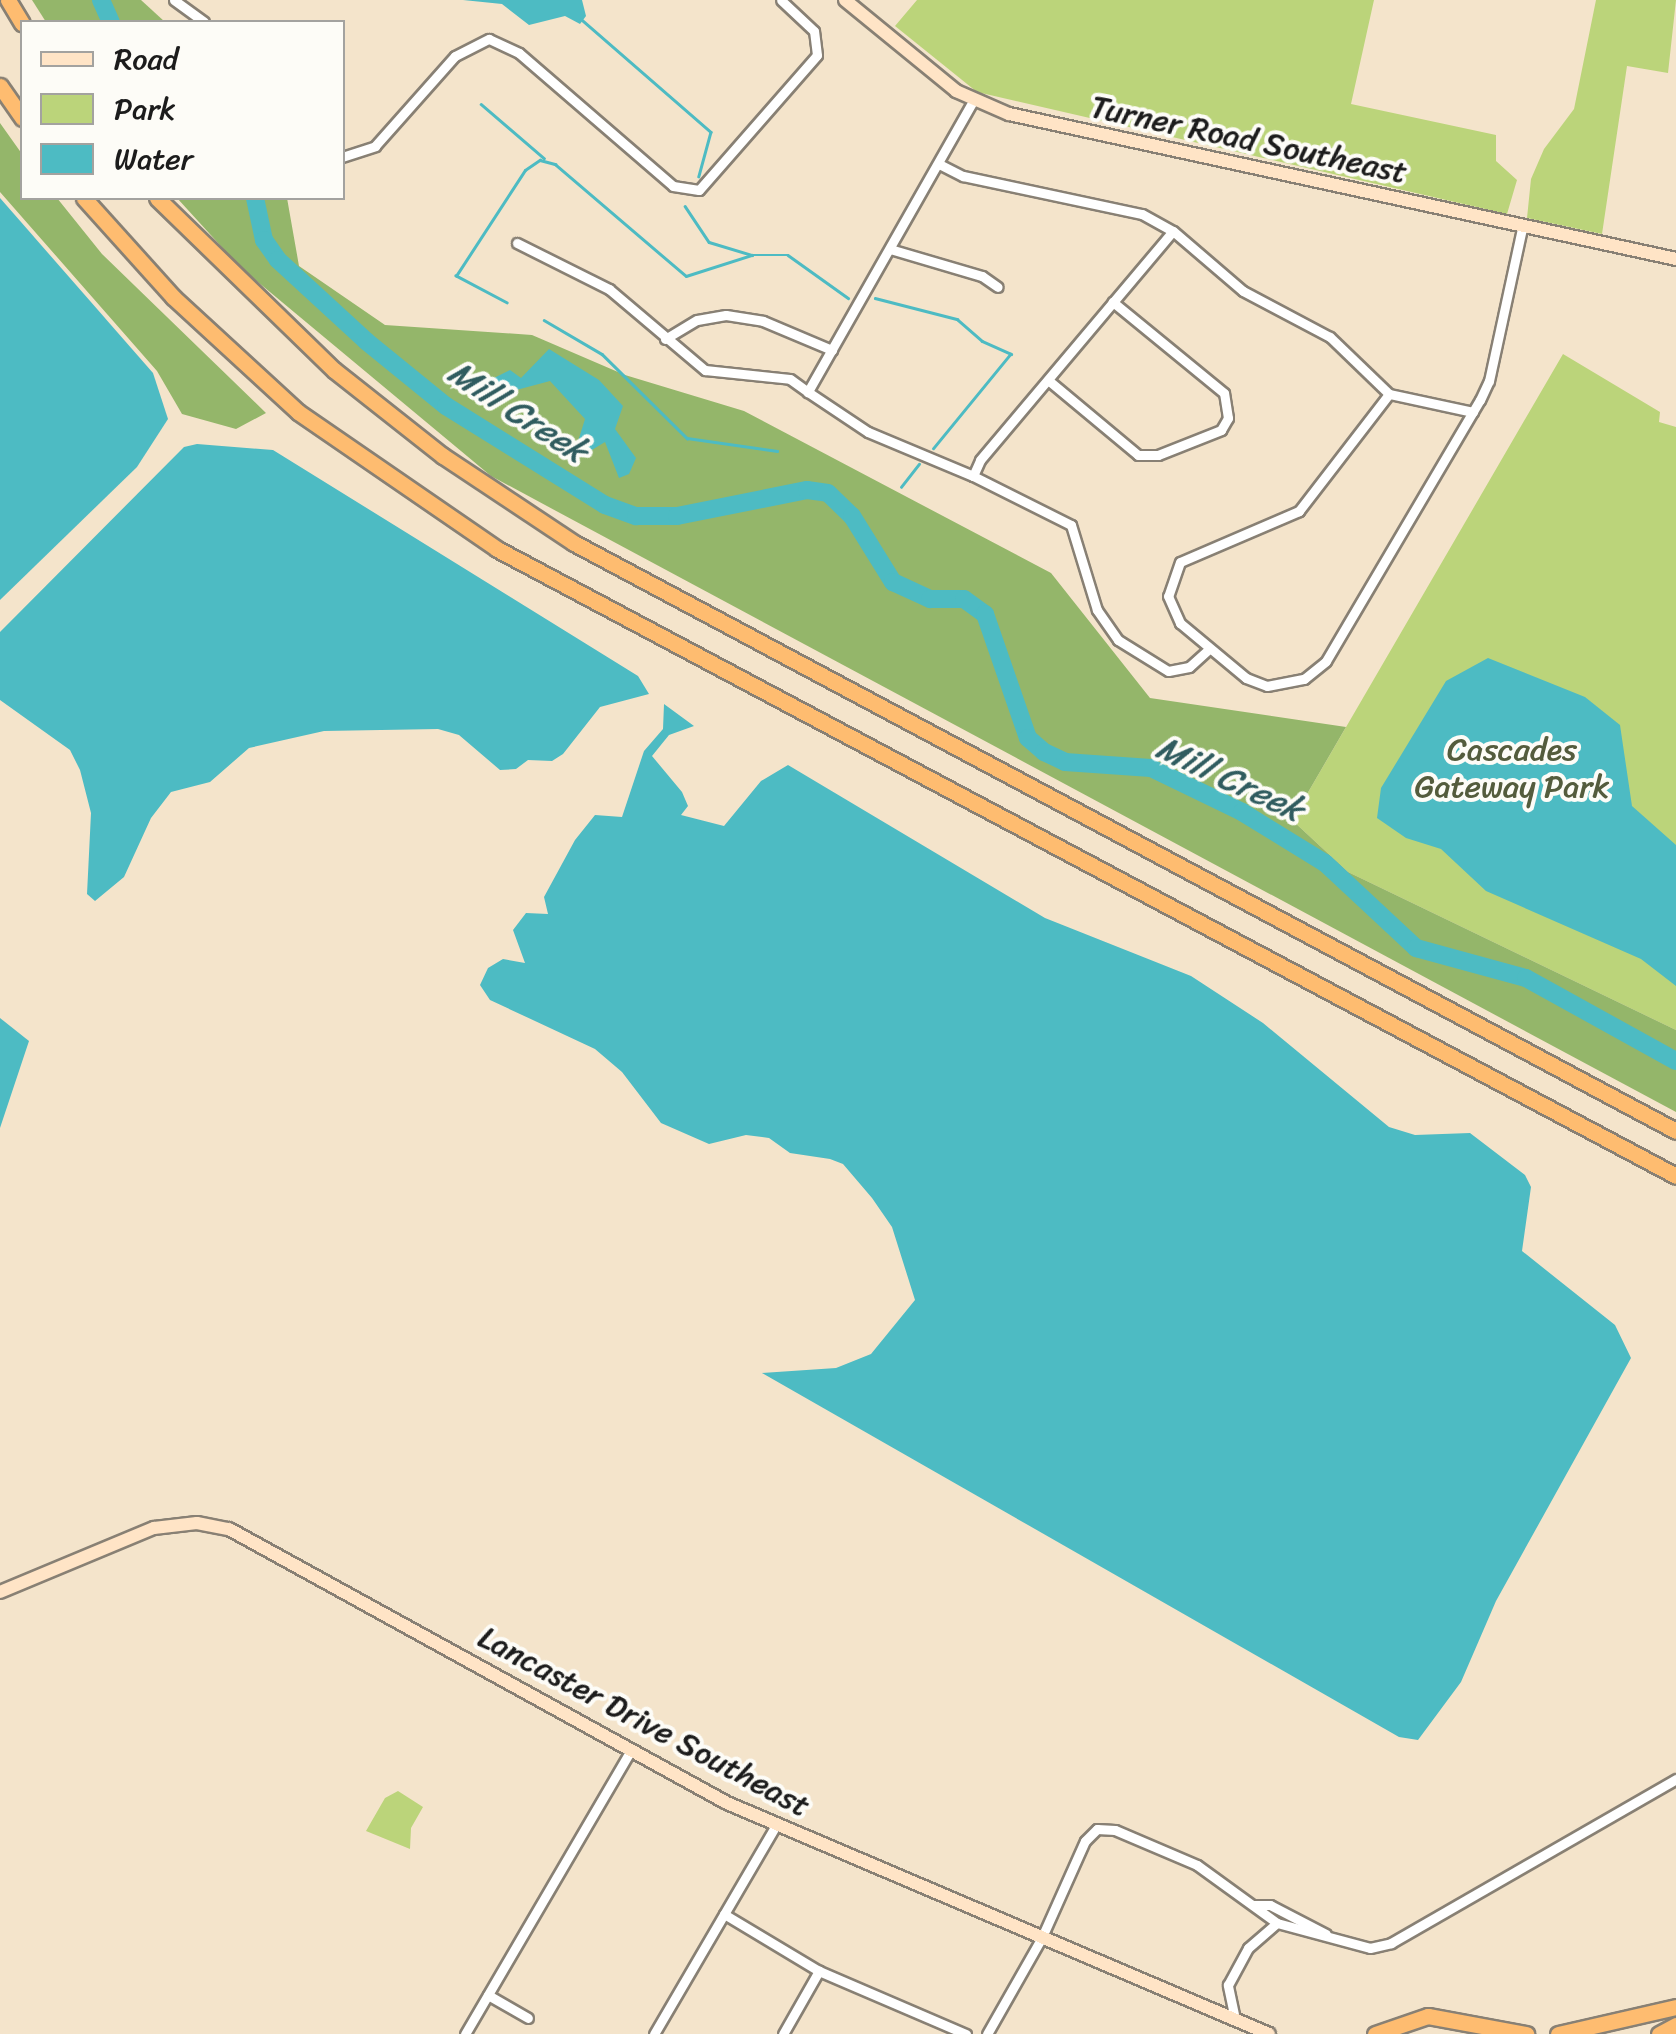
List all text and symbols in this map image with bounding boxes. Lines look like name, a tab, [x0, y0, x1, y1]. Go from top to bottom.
legend	[20, 20, 345, 200]
text: Road	[114, 32, 178, 86]
text: Park	[114, 82, 176, 136]
street label: Turner Road Southeast	[1088, 88, 1410, 192]
text: Water	[114, 132, 193, 186]
water label: Mill Creek	[440, 350, 596, 472]
water label: Mill Creek	[1150, 726, 1310, 830]
park label: Cascades Gateway Park	[1415, 732, 1609, 807]
street label: Lancaster Drive Southeast	[473, 1619, 815, 1825]

